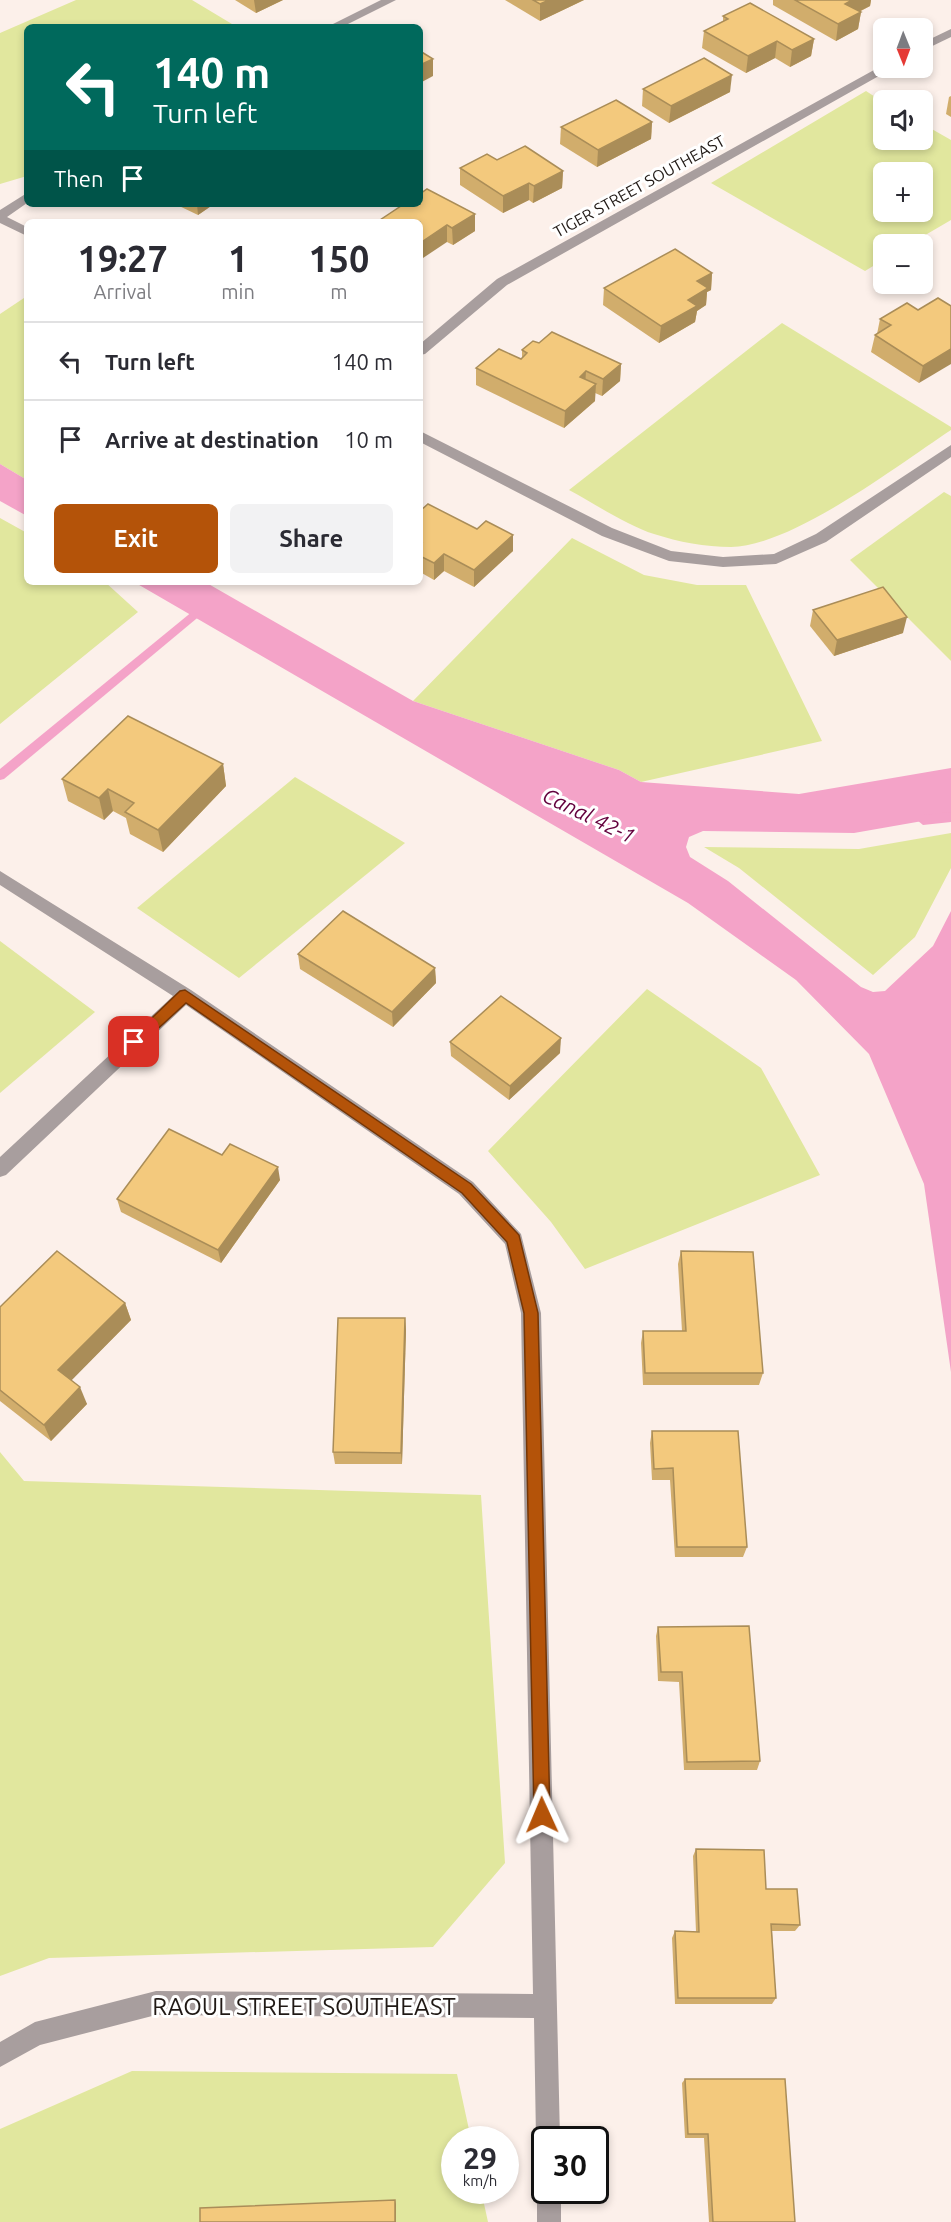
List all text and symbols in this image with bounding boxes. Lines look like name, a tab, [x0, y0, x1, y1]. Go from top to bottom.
north arrow	[873, 18, 933, 78]
map controls	[873, 18, 933, 294]
icon: left	[54, 48, 132, 126]
text: 140 m	[153, 49, 270, 96]
button: sound	[873, 90, 933, 150]
text: Turn left	[153, 98, 257, 128]
street label: TIGER STREET SOUTHEAST	[550, 131, 728, 241]
icon: arrive	[116, 162, 149, 195]
button: +	[873, 162, 933, 222]
text: Then	[54, 166, 104, 191]
button: −	[873, 234, 933, 294]
text: 19:27	[78, 238, 168, 279]
text: 1	[228, 238, 248, 279]
text: 150	[308, 238, 369, 279]
text: Arrival	[94, 280, 152, 303]
text: min	[221, 280, 255, 303]
text: m	[330, 280, 348, 303]
icon: left	[54, 345, 87, 378]
text: Turn left	[105, 349, 195, 374]
text: 140 m	[332, 349, 393, 374]
icon: arrive	[54, 423, 87, 456]
text: Arrive at destination	[105, 427, 319, 452]
text: 10 m	[344, 427, 393, 452]
button: Exit	[54, 504, 218, 573]
button: Share	[230, 504, 393, 573]
water label: Canal 42-1	[539, 782, 639, 848]
pin	[108, 1016, 159, 1067]
icon: arrive	[117, 1025, 150, 1058]
position arrow	[510, 1783, 574, 1847]
street label: RAOUL STREET SOUTHEAST	[152, 1993, 456, 2020]
speed limit sign: 30	[531, 2126, 609, 2204]
text: 29	[463, 2141, 497, 2175]
text: km/h	[463, 2172, 497, 2189]

